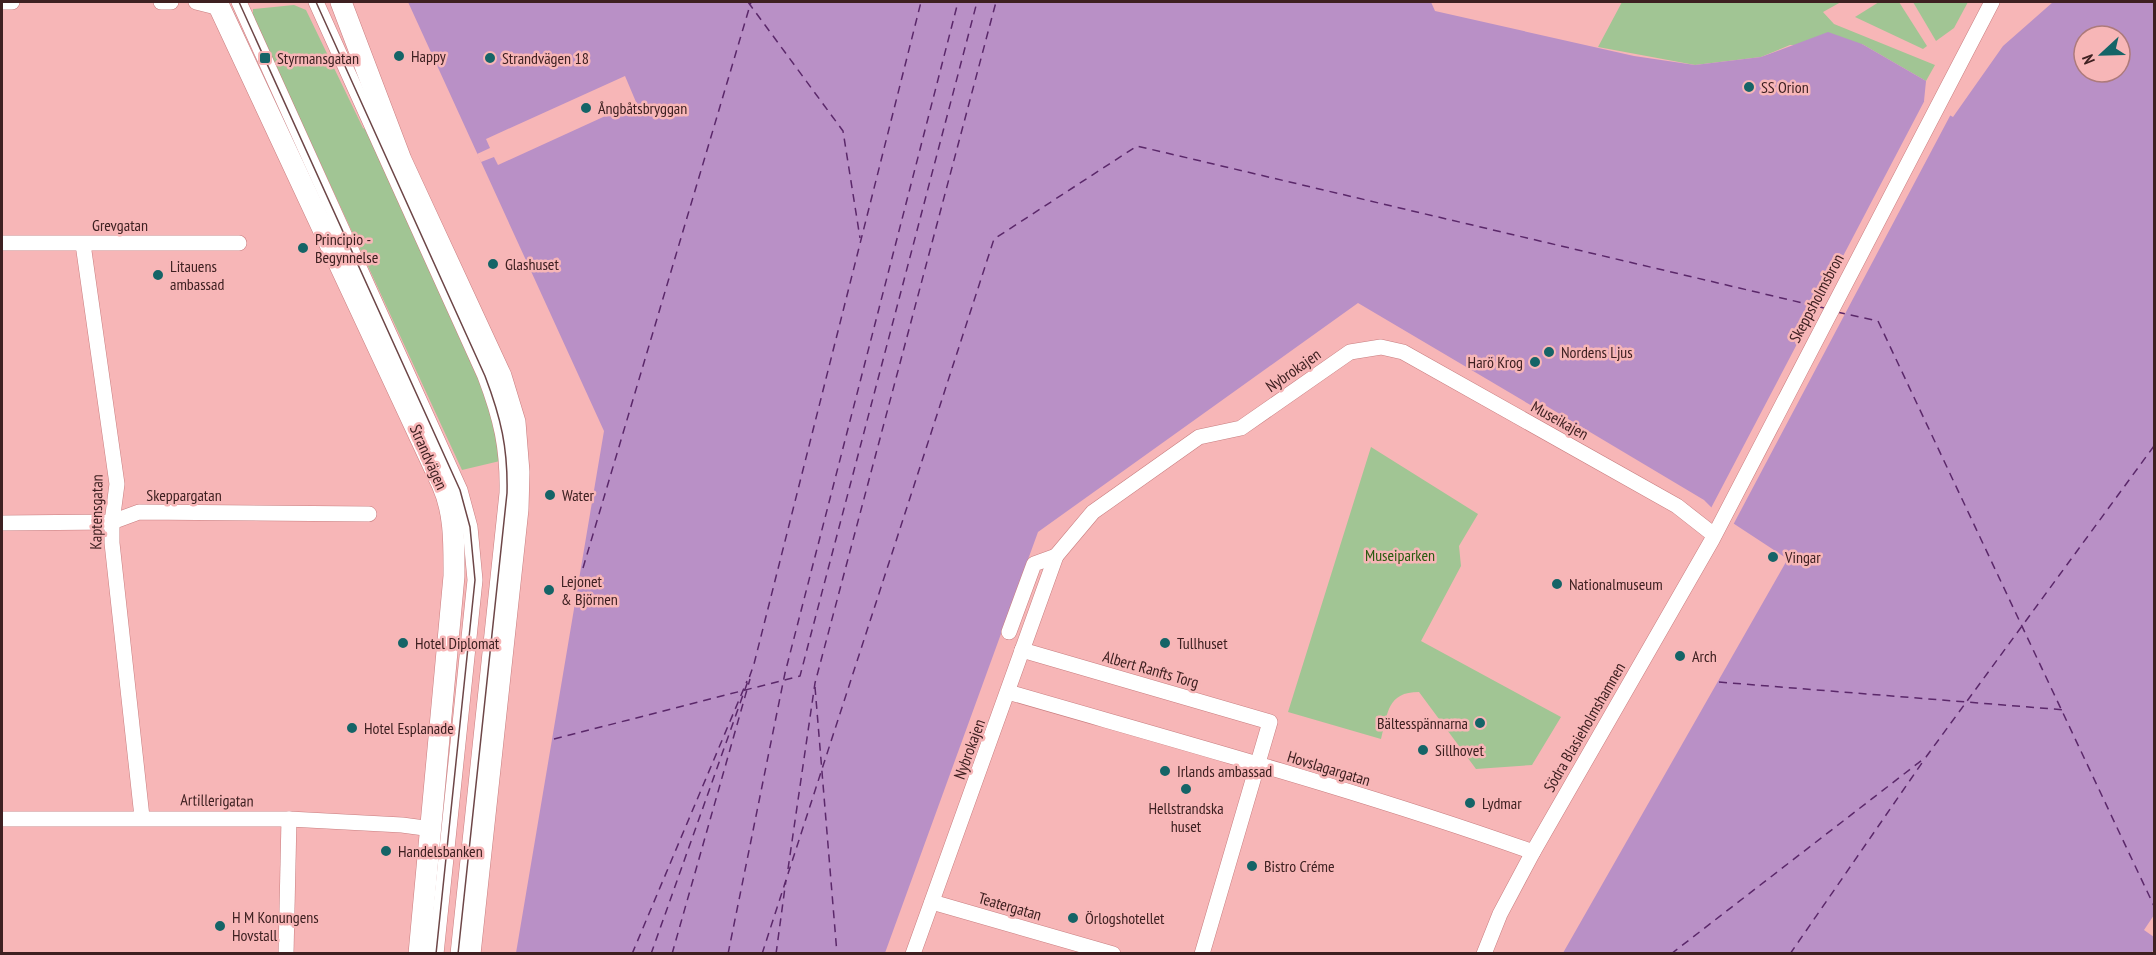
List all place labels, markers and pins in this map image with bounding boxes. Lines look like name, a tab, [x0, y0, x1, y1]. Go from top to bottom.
place label: Happy	[411, 46, 446, 66]
place label: Styrmansgatan	[277, 48, 359, 68]
place label: Strandvägen 18	[502, 48, 589, 68]
marker: Happy	[392, 49, 406, 63]
marker: Styrmansgatan	[258, 51, 272, 65]
marker: Strandvägen 18	[483, 51, 497, 65]
place label: SS Orion	[1761, 77, 1809, 97]
marker: SS Orion	[1742, 80, 1756, 94]
place label: Ångbåtsbryggan	[598, 98, 687, 118]
marker: Ångbåtsbryggan	[579, 101, 593, 115]
place label: Principio - Begynnelse	[315, 229, 378, 267]
marker: Principio - Begynnelse	[296, 241, 310, 255]
place label: Glashuset	[505, 254, 559, 274]
place label: Litauens ambassad	[170, 256, 224, 294]
marker: Glashuset	[486, 257, 500, 271]
marker: Litauens ambassad	[151, 268, 165, 282]
place label: Nordens Ljus	[1561, 342, 1633, 362]
marker: Nordens Ljus	[1542, 345, 1556, 359]
place label: Harö Krog	[1468, 352, 1523, 372]
marker: Harö Krog	[1528, 355, 1542, 369]
place label: Water	[562, 485, 594, 505]
marker: Water	[543, 488, 557, 502]
place label: Vingar	[1784, 547, 1821, 567]
marker: Vingar	[1766, 550, 1780, 564]
place label: Lejonet & Björnen	[561, 571, 618, 609]
place label: Nationalmuseum	[1569, 574, 1663, 594]
marker: Nationalmuseum	[1550, 577, 1564, 591]
marker: Lejonet & Björnen	[542, 583, 556, 597]
place label: Hotel Diplomat	[415, 633, 500, 653]
place label: Tullhuset	[1177, 633, 1228, 653]
marker: Hotel Diplomat	[396, 636, 410, 650]
marker: Tullhuset	[1158, 636, 1172, 650]
place label: Arch	[1692, 646, 1717, 666]
marker: Arch	[1673, 649, 1687, 663]
place label: Bältesspännarna	[1377, 713, 1468, 733]
marker: Bältesspännarna	[1473, 716, 1487, 730]
place label: Hotel Esplanade	[364, 718, 454, 738]
marker: Hotel Esplanade	[345, 721, 359, 735]
place label: Sillhovet	[1435, 740, 1484, 760]
marker: Sillhovet	[1416, 743, 1430, 757]
place label: Irlands ambassad	[1177, 761, 1272, 781]
marker: Irlands ambassad	[1158, 764, 1172, 778]
marker: Hellstrandska huset	[1179, 782, 1193, 796]
place label: Lydmar	[1482, 793, 1522, 813]
marker: Lydmar	[1463, 796, 1477, 810]
place label: Hellstrandska huset	[1148, 798, 1224, 836]
place label: Handelsbanken	[398, 841, 483, 861]
marker: Handelsbanken	[379, 844, 393, 858]
place label: Bistro Créme	[1264, 856, 1335, 876]
marker: Bistro Créme	[1245, 859, 1259, 873]
place label: H M Konungens Hovstall	[232, 907, 319, 945]
place label: Örlogshotellet	[1085, 908, 1165, 928]
marker: Örlogshotellet	[1066, 911, 1080, 925]
marker: H M Konungens Hovstall	[213, 919, 227, 933]

